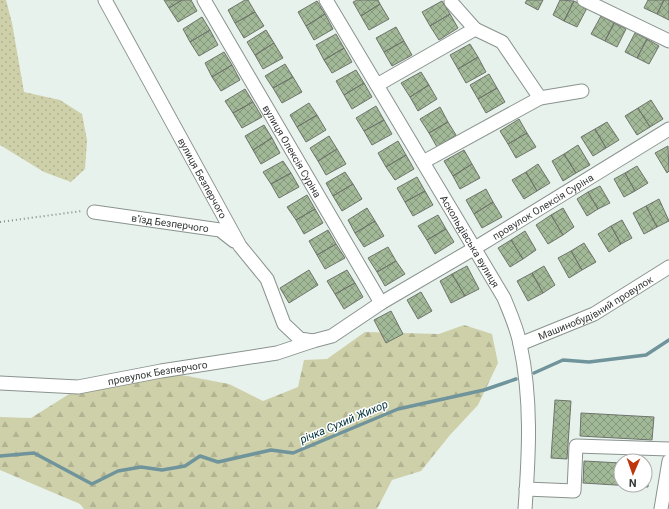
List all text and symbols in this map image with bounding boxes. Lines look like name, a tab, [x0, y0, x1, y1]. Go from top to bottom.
street label: вулиця Олексія Суріна	[261, 103, 324, 199]
street label: вулиця Безперчого	[176, 136, 229, 220]
street label: провулок Олексія Суріна	[490, 171, 595, 242]
street label: Аскольдівська вулиця	[438, 193, 502, 289]
street label: в'їзд Безперчого	[131, 212, 210, 234]
street label: Машинобудівний провулок	[537, 273, 655, 342]
street label: провулок Безперчого	[107, 358, 208, 387]
water label: річка Сухий Жихор	[297, 398, 390, 447]
north arrow	[613, 453, 653, 493]
text: N	[628, 476, 637, 489]

